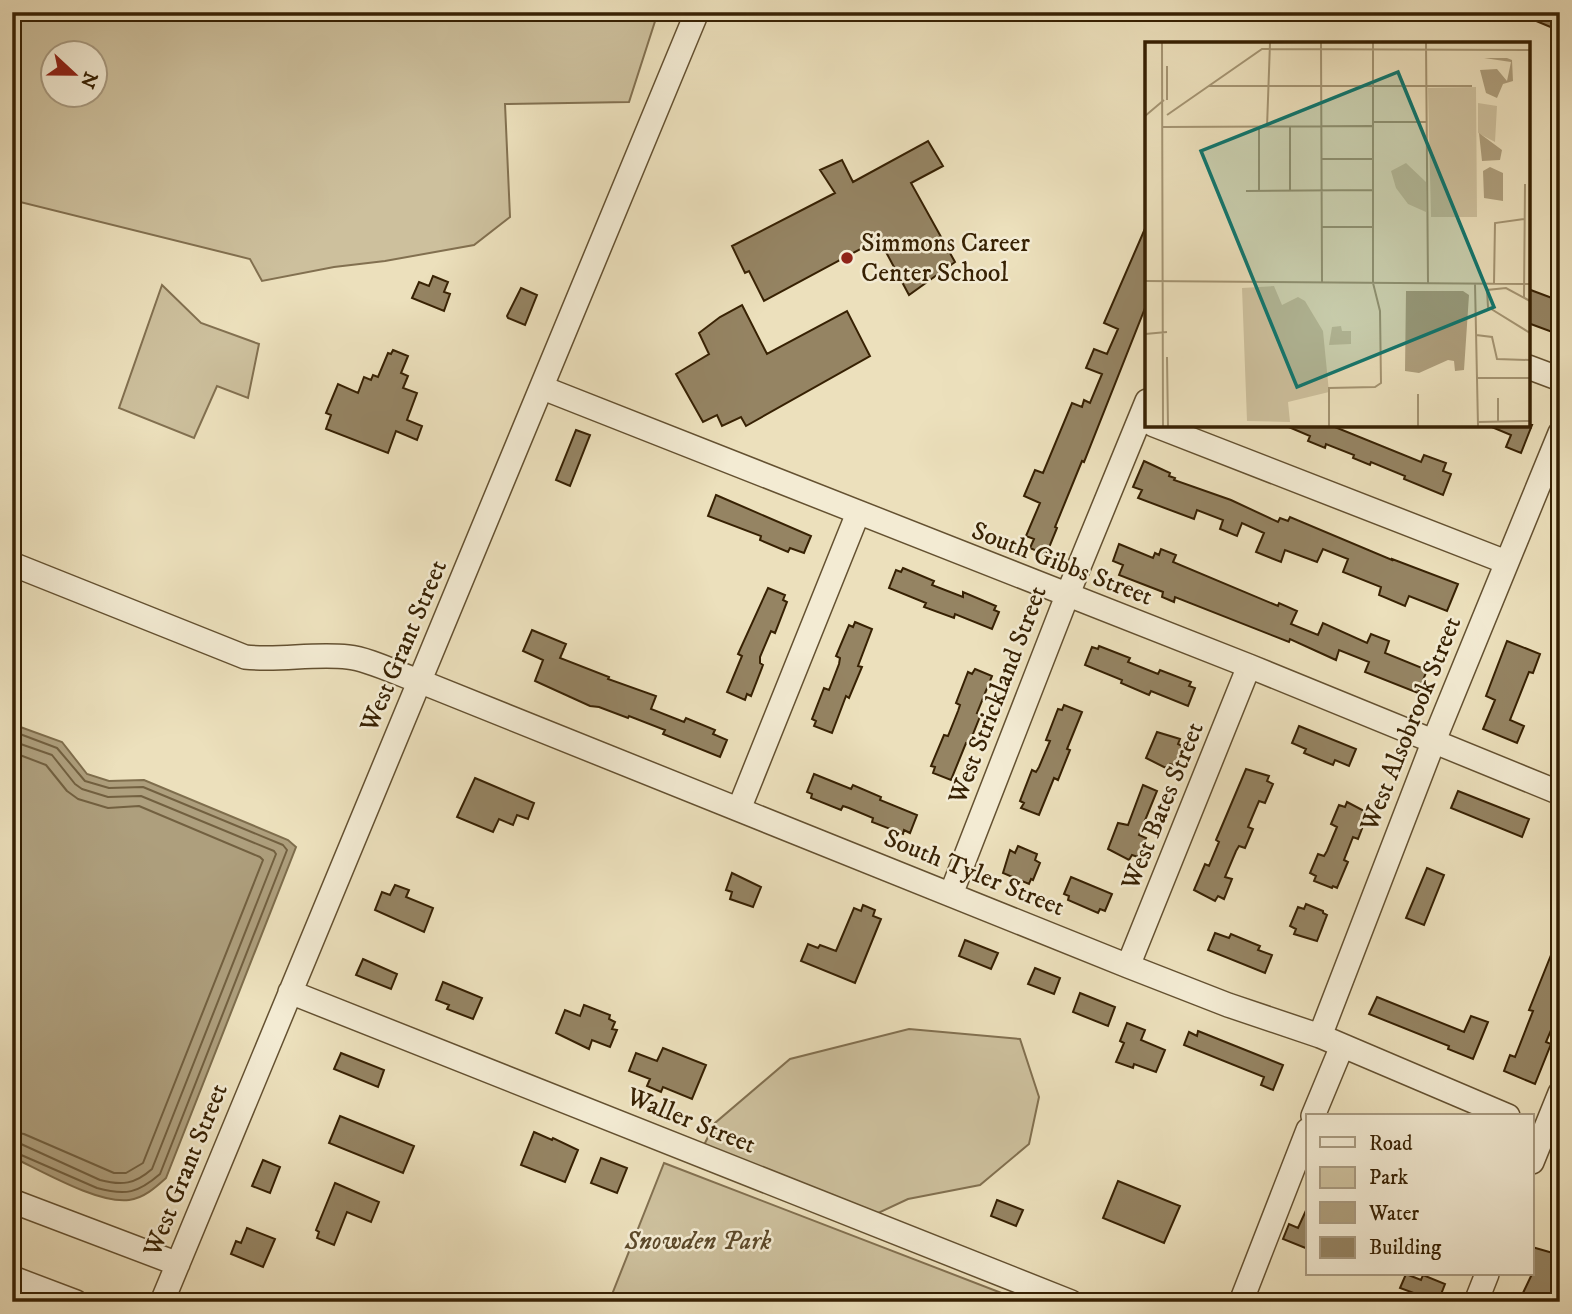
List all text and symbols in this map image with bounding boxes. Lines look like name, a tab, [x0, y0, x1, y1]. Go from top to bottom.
north arrow	[38, 38, 108, 108]
inset map	[1145, 42, 1530, 427]
text: N	[75, 68, 102, 92]
place label: Simmons Career Center School	[861, 227, 1030, 290]
marker: Simmons Career Center School	[839, 250, 855, 266]
street label: South Gibbs Street	[967, 514, 1157, 614]
street label: West Grant Street	[353, 555, 455, 738]
street label: West Strickland Street	[941, 581, 1055, 810]
street label: West Alsobrook Street	[1353, 612, 1469, 837]
street label: West Bates Street	[1114, 717, 1212, 896]
street label: South Tyler Street	[879, 822, 1069, 924]
street label: West Grant Street	[136, 1079, 236, 1262]
street label: Waller Street	[621, 1080, 760, 1162]
legend	[1306, 1114, 1534, 1276]
text: Road	[1369, 1131, 1413, 1157]
text: Park	[1369, 1165, 1409, 1191]
text: Water	[1368, 1201, 1419, 1227]
park label: Snowden Park	[624, 1225, 771, 1258]
text: Building	[1369, 1235, 1442, 1261]

